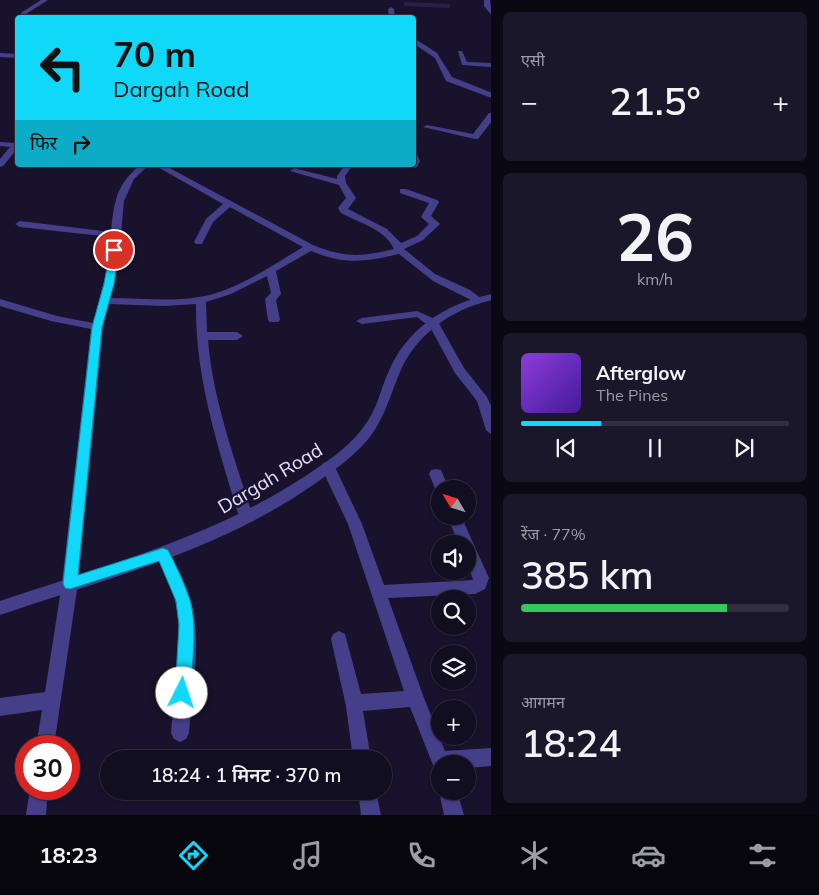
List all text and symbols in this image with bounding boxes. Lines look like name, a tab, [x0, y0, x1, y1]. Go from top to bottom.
text: 70 m	[113, 32, 196, 76]
icon: left	[30, 35, 95, 100]
text: एसी	[521, 50, 545, 70]
text: Dargah Road	[113, 75, 250, 103]
text: 21.5°	[609, 77, 701, 125]
text: −	[521, 84, 538, 119]
text: +	[772, 84, 789, 119]
icon: right	[67, 130, 95, 158]
text: फिर	[30, 131, 57, 155]
text: 26	[616, 196, 694, 277]
pin	[93, 229, 135, 271]
icon: arrive	[100, 236, 128, 264]
text: km/h	[637, 269, 673, 289]
text: Afterglow	[596, 361, 686, 385]
text: The Pines	[596, 385, 668, 405]
icon: previous	[552, 434, 580, 462]
icon: pause	[641, 434, 669, 462]
icon: next	[730, 434, 758, 462]
street label: Dargah Road	[213, 437, 327, 519]
north arrow	[431, 480, 476, 525]
map controls	[431, 480, 476, 800]
text: रेंज · 77%	[521, 524, 586, 544]
button: sound	[431, 535, 476, 580]
text: 385 km	[521, 551, 654, 599]
button: search	[431, 590, 476, 635]
button: layers	[431, 645, 476, 690]
position arrow	[155, 666, 207, 718]
text: आगमन	[521, 692, 565, 712]
button: +	[431, 700, 476, 745]
text: 18:24	[521, 719, 621, 767]
speed limit sign: 30	[15, 735, 80, 800]
button: −	[431, 755, 476, 800]
text: 18:24 · 1 मिनट · 370 m	[151, 763, 341, 787]
icon: directions	[176, 838, 211, 873]
icon: music	[290, 838, 325, 873]
icon: phone	[404, 838, 439, 873]
icon: climate	[517, 838, 552, 873]
icon: car	[631, 838, 666, 873]
icon: filters	[745, 838, 780, 873]
text: 18:23	[39, 841, 98, 869]

